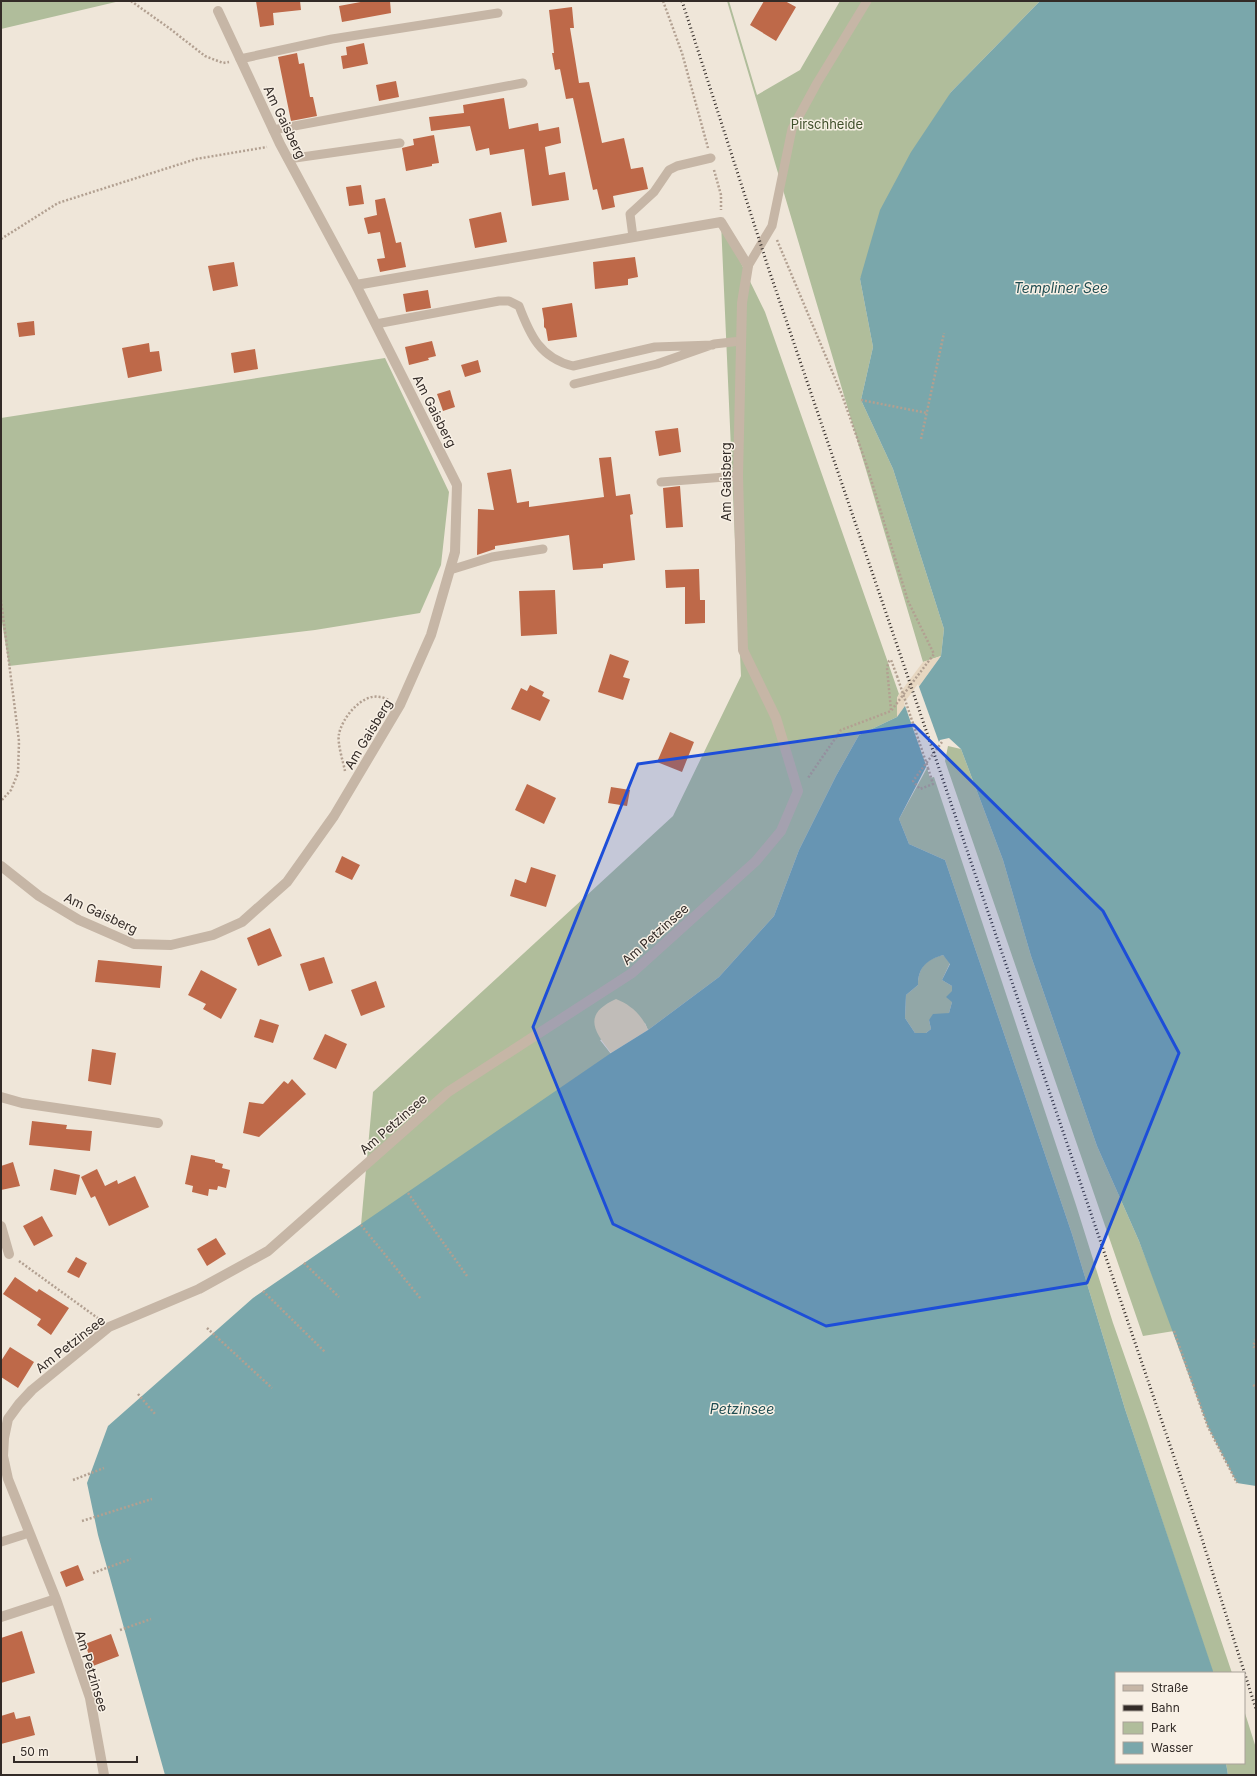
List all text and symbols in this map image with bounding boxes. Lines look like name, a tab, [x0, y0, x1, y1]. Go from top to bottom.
street label: Am Gaisberg	[260, 83, 310, 161]
park label: Pirschheide	[791, 116, 863, 132]
water label: Templiner See	[1014, 279, 1108, 296]
street label: Am Gaisberg	[410, 372, 460, 450]
street label: Am Gaisberg	[718, 442, 734, 522]
street label: Am Gaisberg	[341, 696, 395, 772]
street label: Am Gaisberg	[62, 889, 140, 937]
street label: Am Petzinsee	[618, 900, 692, 968]
street label: Am Petzinsee	[356, 1090, 430, 1158]
street label: Am Petzinsee	[32, 1312, 108, 1376]
water label: Petzinsee	[710, 1400, 774, 1417]
street label: Am Petzinsee	[72, 1628, 112, 1714]
legend	[1115, 1672, 1245, 1764]
text: Straße	[1151, 1680, 1188, 1695]
text: Bahn	[1151, 1700, 1180, 1715]
text: Park	[1151, 1720, 1177, 1735]
scale bar	[14, 1738, 137, 1764]
text: Wasser	[1151, 1740, 1194, 1755]
text: 50 m	[20, 1744, 49, 1759]

